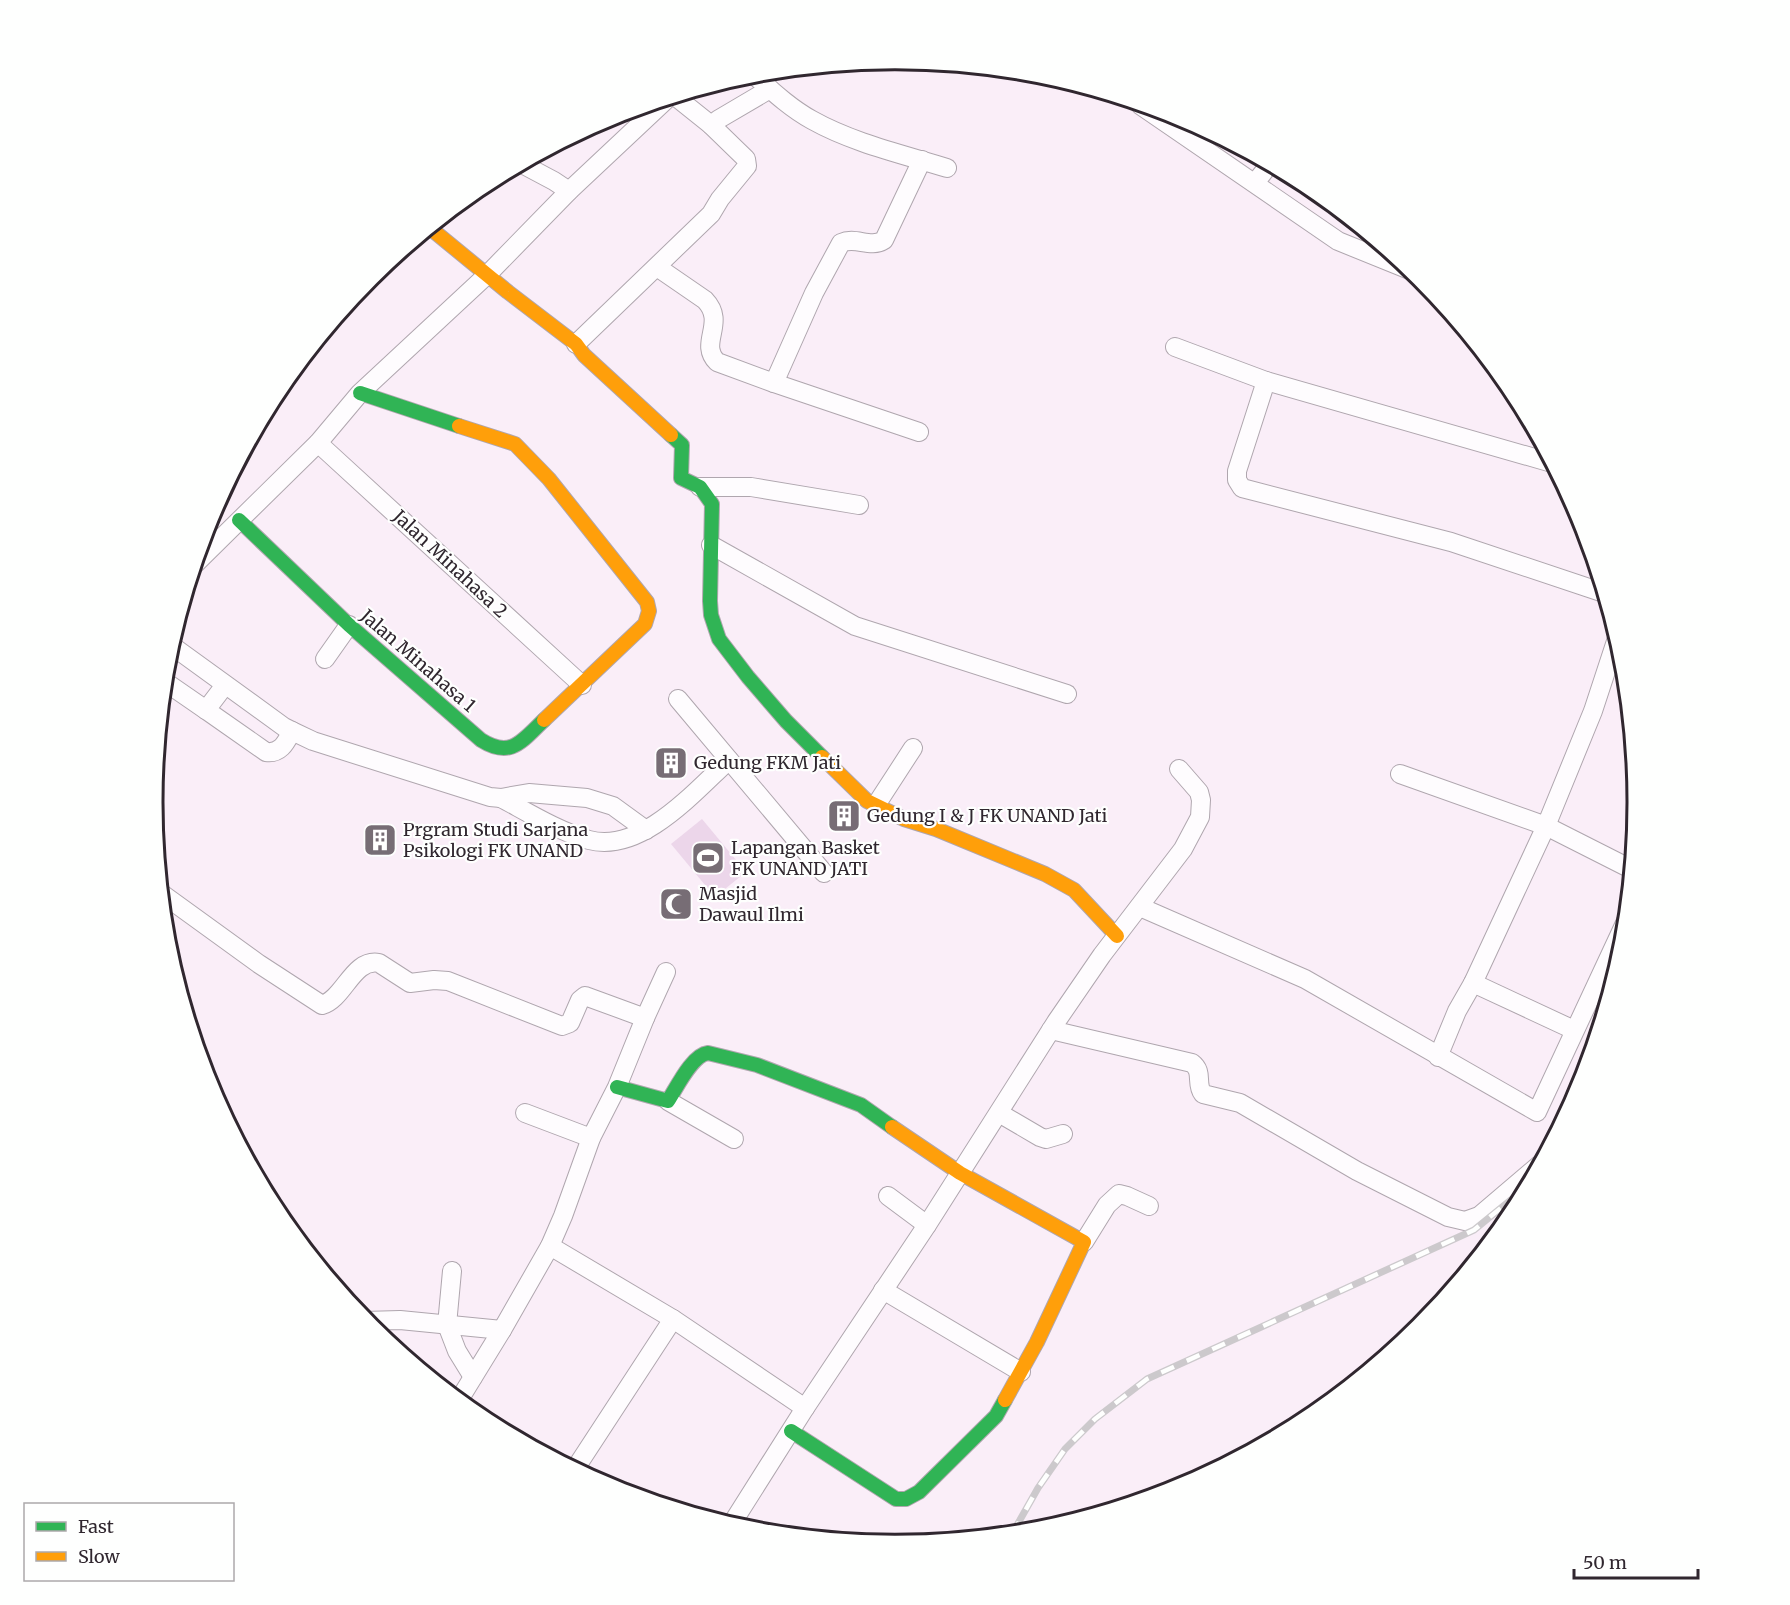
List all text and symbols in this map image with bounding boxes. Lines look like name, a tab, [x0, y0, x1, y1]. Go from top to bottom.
street label: Jalan Minahasa 2	[388, 504, 512, 622]
street label: Jalan Minahasa 1	[355, 604, 481, 717]
building icon: Gedung FKM Jati	[653, 745, 689, 781]
place label: Gedung FKM Jati	[694, 751, 841, 774]
building icon: Gedung I & J FK UNAND Jati	[826, 798, 862, 834]
place label: Gedung I & J FK UNAND Jati	[867, 804, 1108, 827]
place label: Prgram Studi Sarjana Psikologi FK UNAND	[403, 818, 589, 862]
building icon: Prgram Studi Sarjana Psikologi FK UNAND	[362, 822, 398, 858]
place label: Lapangan Basket FK UNAND JATI	[731, 836, 880, 880]
sports icon: Lapangan Basket FK UNAND JATI	[690, 840, 726, 876]
place label: Masjid Dawaul Ilmi	[699, 882, 804, 926]
mosque icon: Masjid Dawaul Ilmi	[658, 886, 694, 922]
legend	[24, 1503, 234, 1581]
text: Fast	[78, 1515, 114, 1538]
scale bar	[1574, 1542, 1698, 1580]
text: Slow	[78, 1545, 121, 1568]
text: 50 m	[1583, 1551, 1627, 1574]

